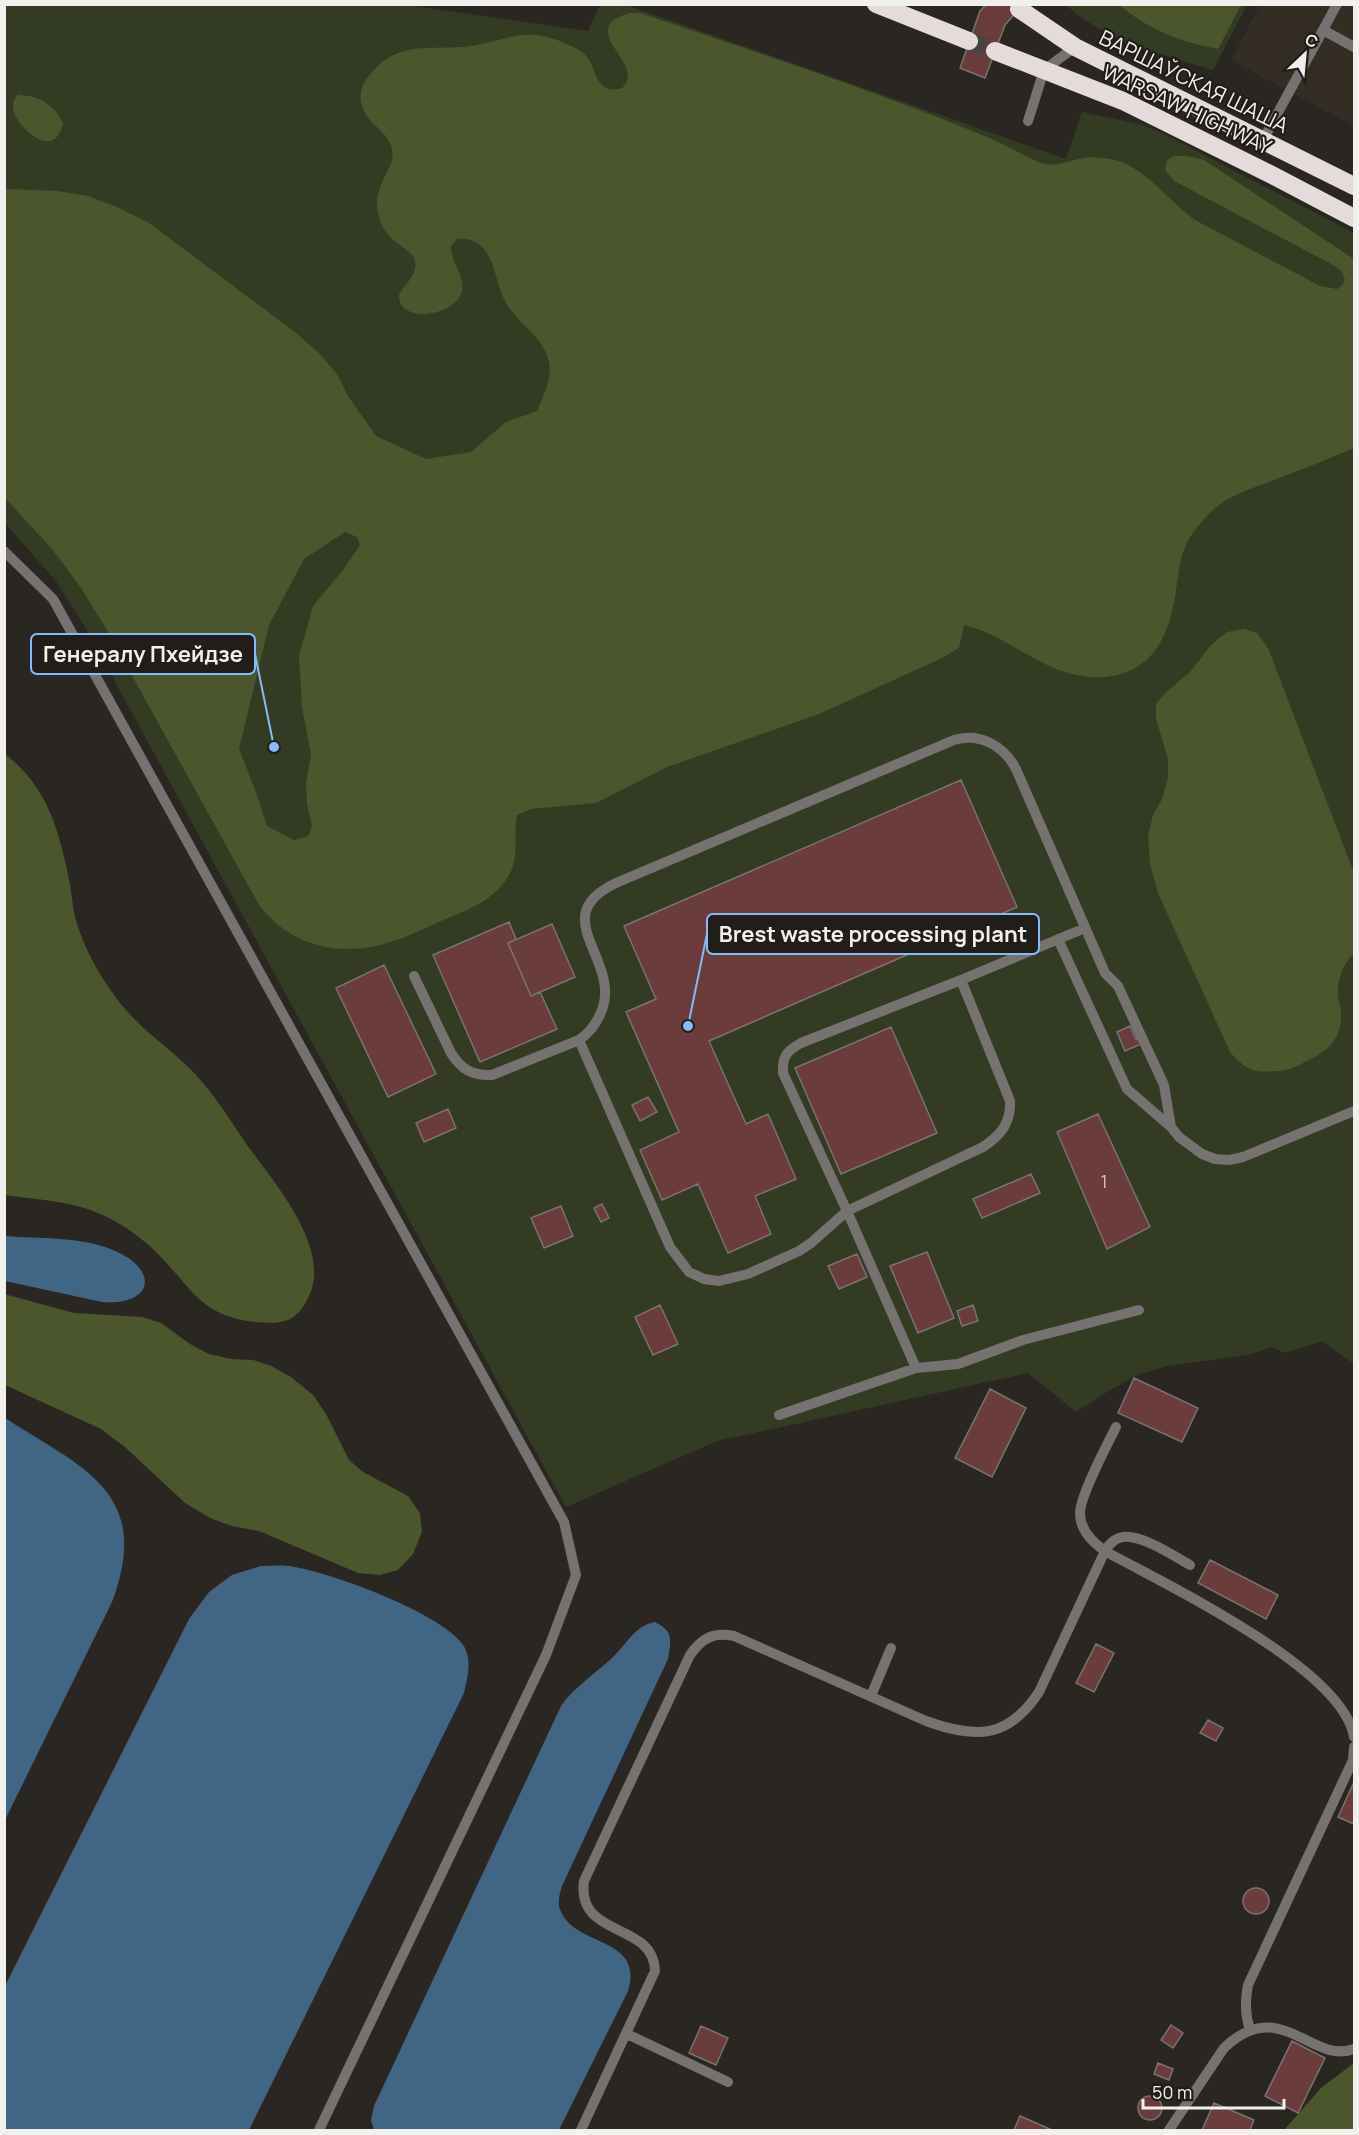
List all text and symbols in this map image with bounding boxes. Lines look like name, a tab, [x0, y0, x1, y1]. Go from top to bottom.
street label: ВАРШАЎСКАЯ ШАША	[1095, 23, 1293, 139]
north arrow	[1275, 24, 1335, 84]
text: С	[1301, 28, 1322, 53]
street label: WARSAW HIGHWAY	[1098, 57, 1276, 161]
callout: Генералу Пхейдзе	[31, 634, 255, 674]
text: Генералу Пхейдзе	[43, 639, 243, 669]
callout: Brest waste processing plant	[707, 914, 1039, 954]
text: Brest waste processing plant	[719, 919, 1027, 949]
house number: 1	[1100, 1169, 1108, 1193]
scale bar	[1143, 2072, 1284, 2110]
text: 50 m	[1152, 2080, 1192, 2104]

